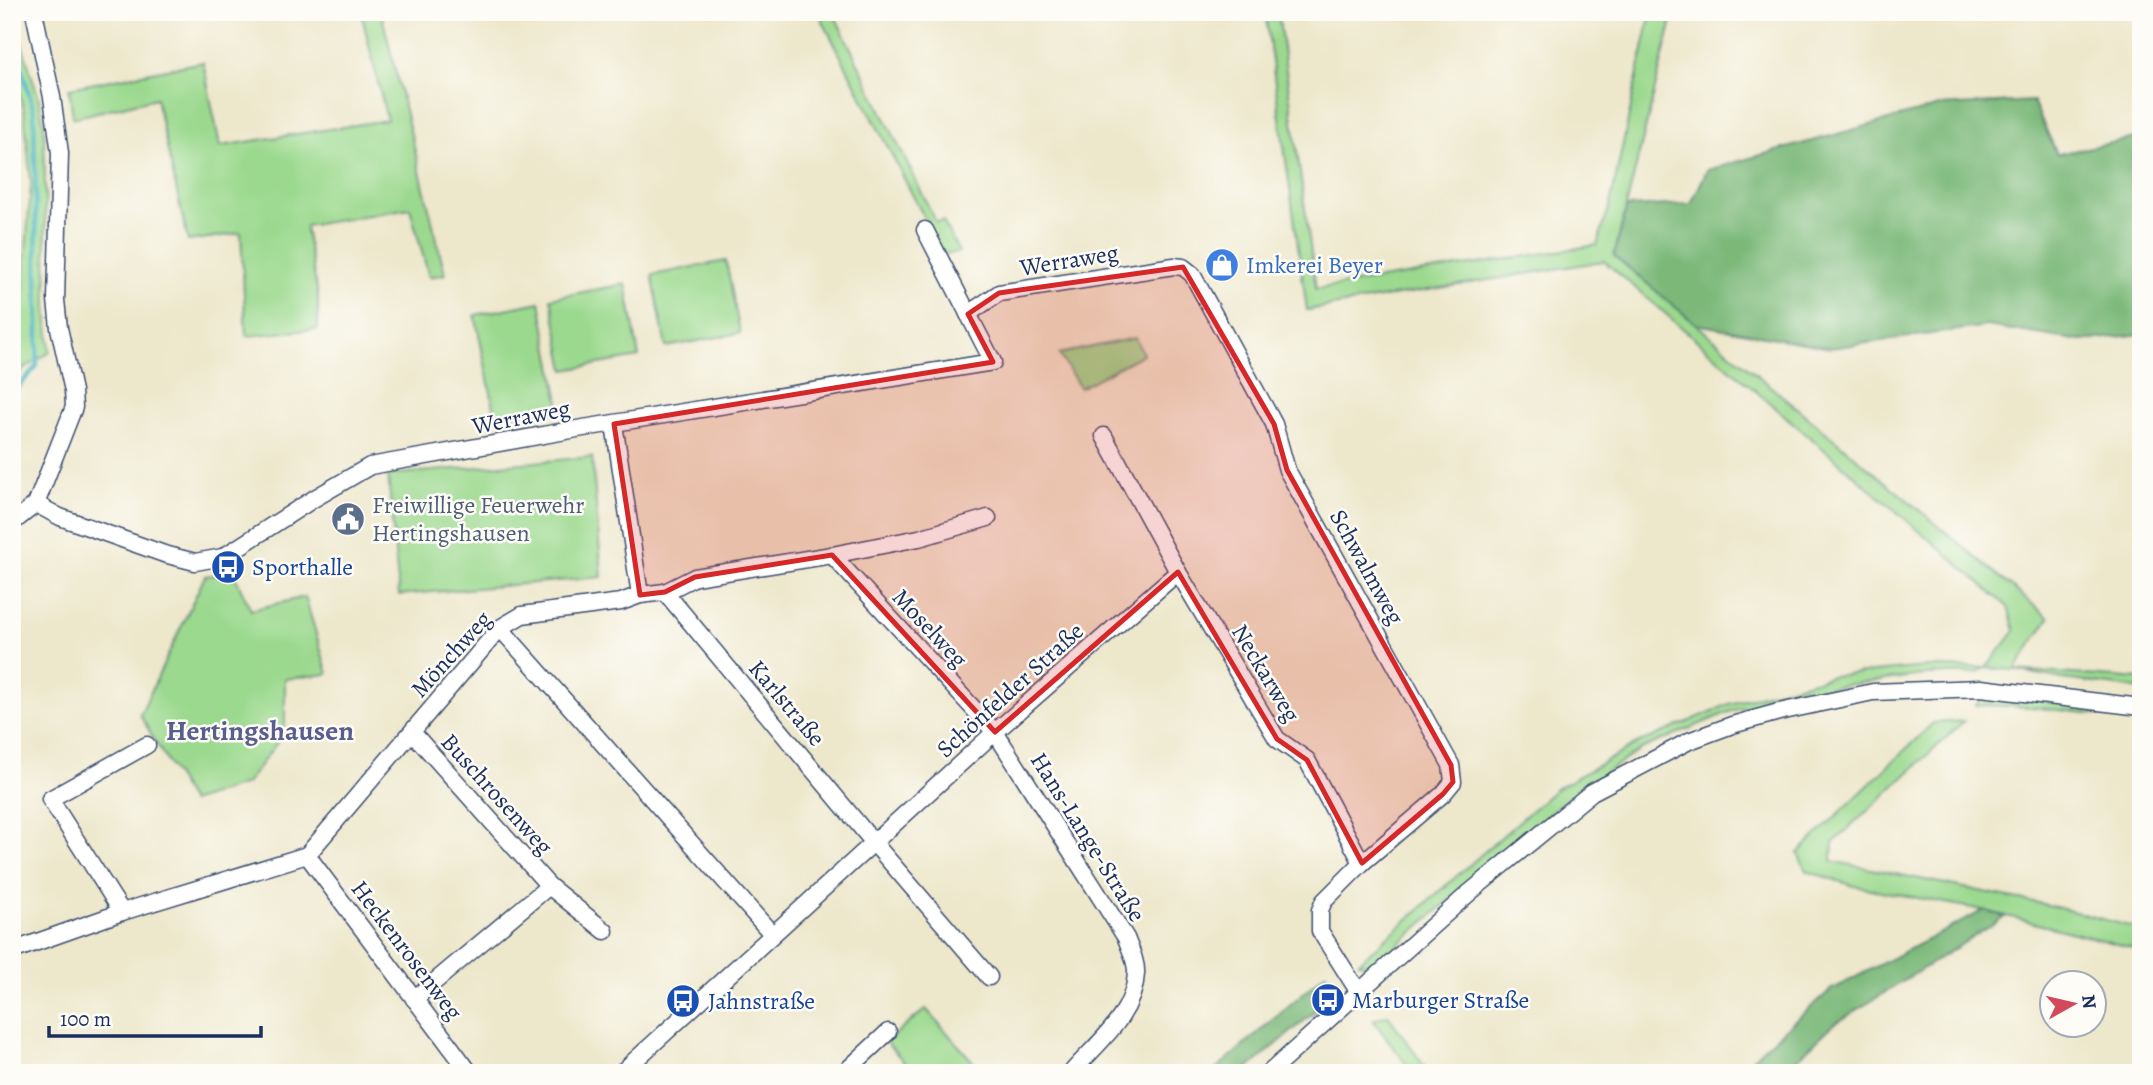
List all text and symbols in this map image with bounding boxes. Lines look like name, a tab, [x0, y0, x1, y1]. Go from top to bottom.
street label: Werraweg	[1016, 236, 1121, 284]
shop icon: Imkerei Beyer	[1203, 246, 1241, 284]
place label: Imkerei Beyer	[1246, 249, 1383, 281]
street label: Werraweg	[468, 392, 573, 442]
place label: Freiwillige Feuerwehr Hertingshausen	[372, 489, 585, 549]
public building icon: Freiwillige Feuerwehr Hertingshausen	[329, 500, 367, 538]
street label: Schwalmweg	[1322, 504, 1412, 630]
bus stop icon: Sporthalle	[209, 548, 247, 586]
place label: Sporthalle	[252, 551, 353, 583]
street label: Moselweg	[885, 582, 975, 674]
street label: Mönchweg	[403, 604, 499, 704]
street label: Schönfelder Straße	[930, 615, 1090, 765]
street label: Neckarweg	[1224, 618, 1308, 728]
street label: Karlstraße	[741, 653, 833, 753]
district label: Hertingshausen	[166, 712, 354, 750]
street label: Buschrosenweg	[434, 726, 560, 862]
street label: Hans-Lange-Straße	[1023, 746, 1153, 928]
street label: Heckenrosenweg	[344, 874, 470, 1026]
north arrow	[2038, 970, 2108, 1040]
bus stop icon: Marburger Straße	[1309, 981, 1347, 1019]
bus stop icon: Jahnstraße	[664, 982, 702, 1020]
place label: Marburger Straße	[1352, 984, 1529, 1016]
place label: Jahnstraße	[708, 985, 815, 1017]
text: N	[2075, 993, 2103, 1011]
scale bar	[49, 994, 261, 1038]
text: 100 m	[60, 1005, 111, 1033]

